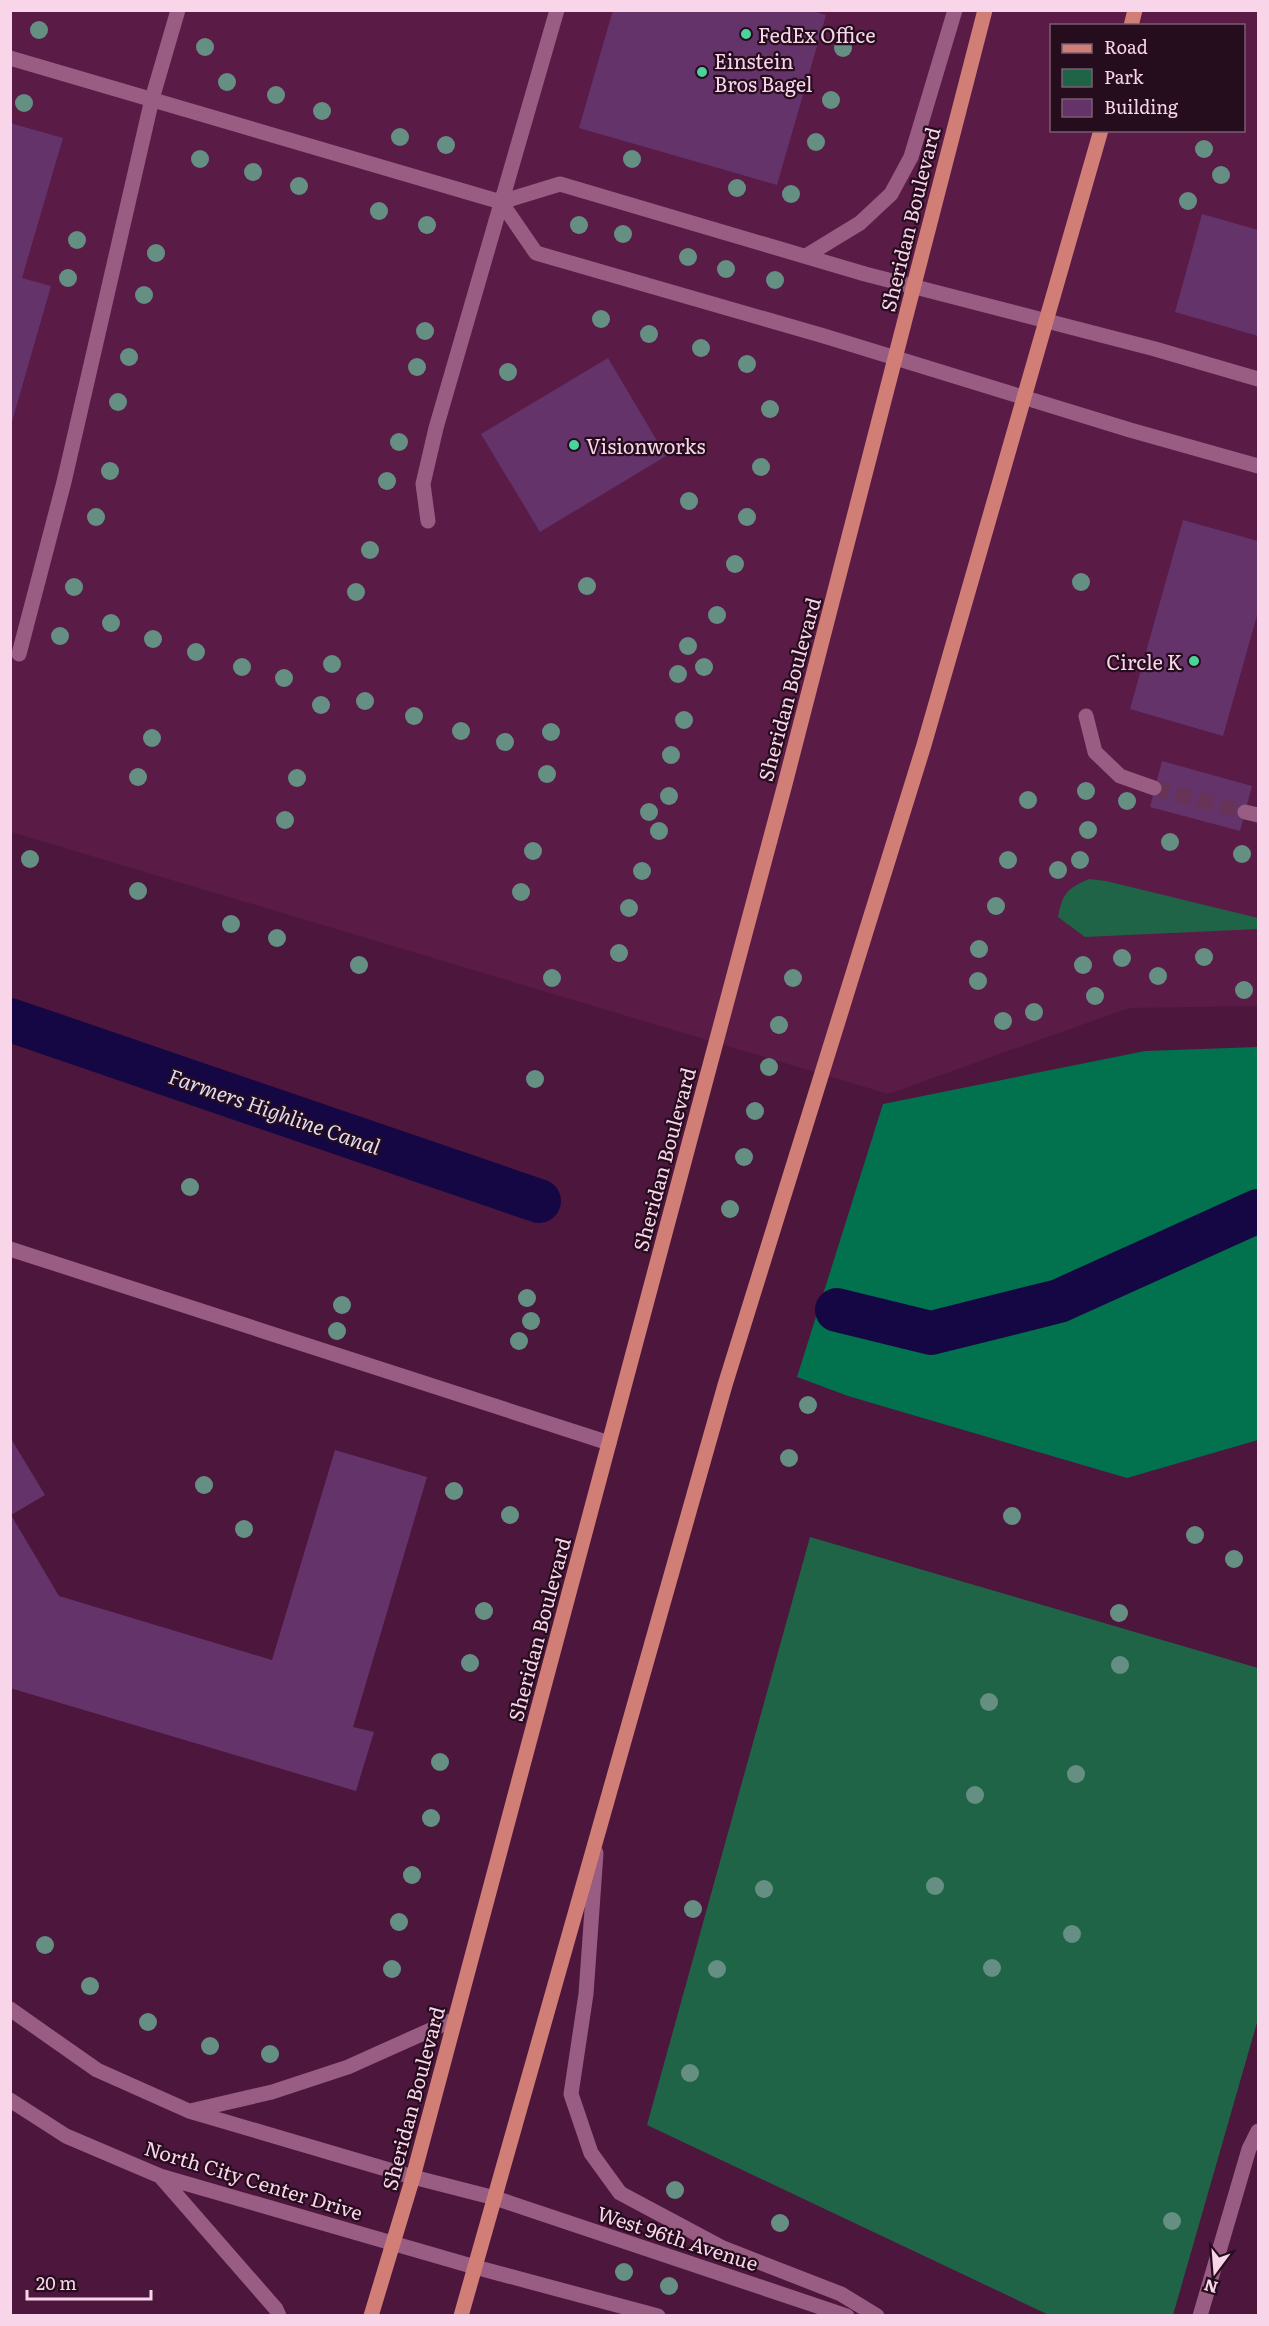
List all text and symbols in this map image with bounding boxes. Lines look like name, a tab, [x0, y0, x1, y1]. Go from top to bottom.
place label: FedEx Office	[758, 19, 876, 49]
legend	[1050, 24, 1245, 132]
marker: FedEx Office	[739, 27, 753, 41]
text: Road	[1104, 33, 1148, 60]
place label: Einstein Bros Bagel	[714, 45, 813, 98]
text: Park	[1104, 63, 1145, 90]
marker: Einstein Bros Bagel	[695, 65, 709, 79]
text: Building	[1104, 93, 1179, 120]
street label: Sheridan Boulevard	[872, 124, 946, 314]
place label: Visionworks	[586, 430, 706, 460]
marker: Visionworks	[567, 438, 581, 452]
street label: Sheridan Boulevard	[749, 594, 827, 784]
place label: Circle K	[1106, 646, 1182, 676]
marker: Circle K	[1187, 654, 1201, 668]
water label: Farmers Highline Canal	[165, 1059, 385, 1161]
street label: Sheridan Boulevard	[624, 1064, 702, 1254]
street label: Sheridan Boulevard	[499, 1534, 577, 1724]
street label: Sheridan Boulevard	[373, 2003, 451, 2193]
street label: North City Center Drive	[141, 2132, 367, 2226]
street label: West 96th Avenue	[594, 2197, 762, 2277]
north arrow	[1185, 2242, 1245, 2302]
scale bar	[27, 2263, 152, 2301]
text: 20 m	[36, 2269, 77, 2296]
text: N	[1201, 2274, 1220, 2301]

